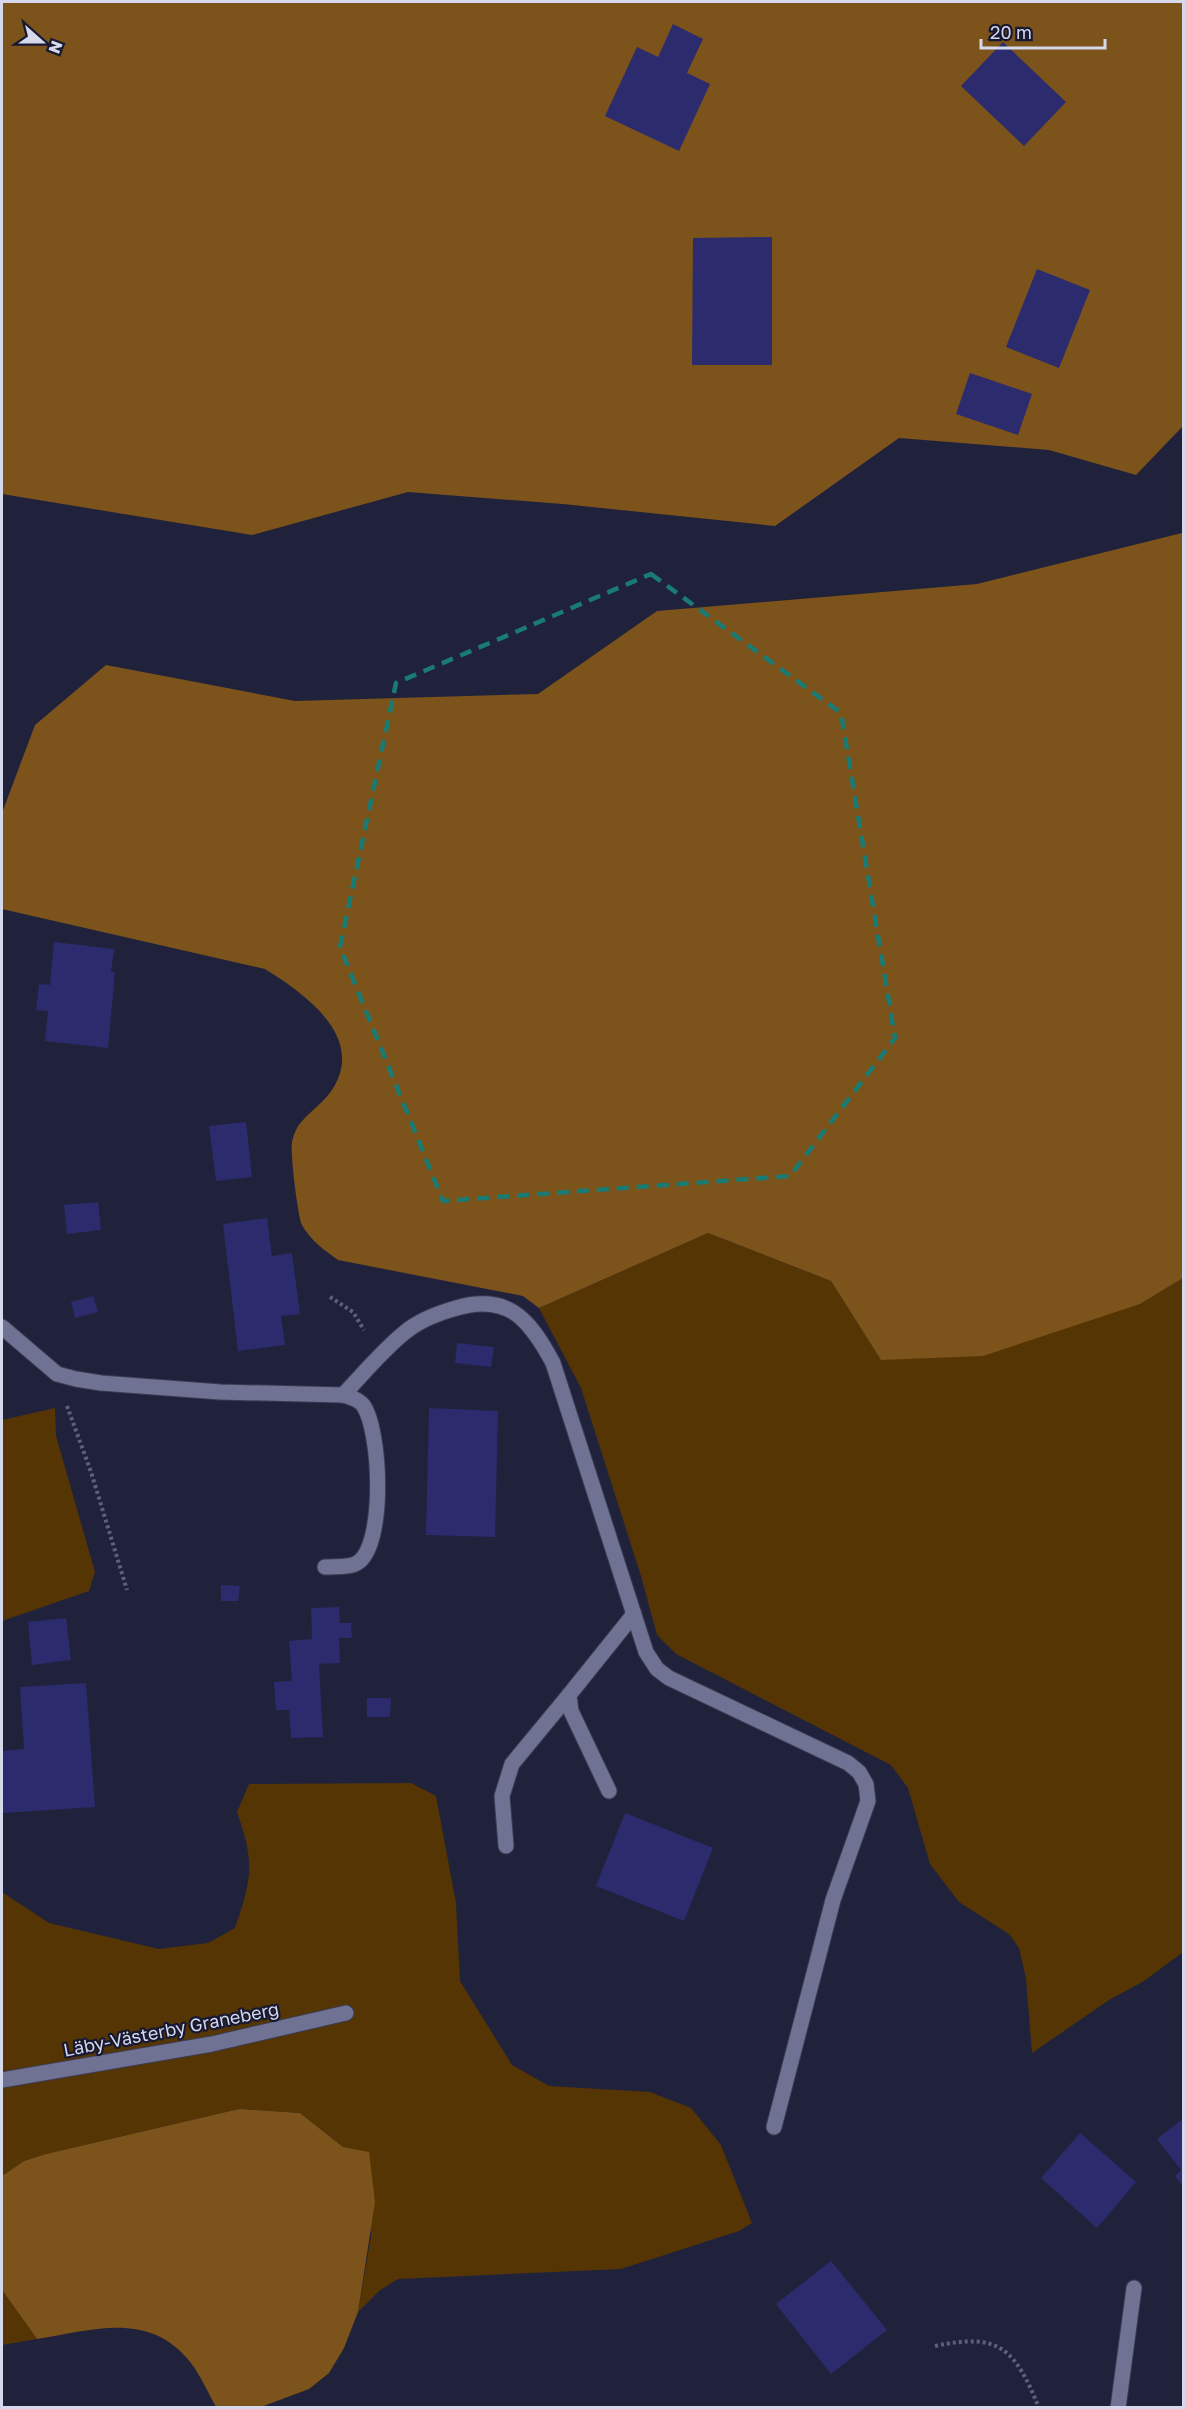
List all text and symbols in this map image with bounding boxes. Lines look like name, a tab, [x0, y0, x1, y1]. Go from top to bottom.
north arrow	[12, 12, 72, 72]
scale bar	[981, 12, 1106, 50]
text: 20 m	[990, 21, 1032, 43]
text: N	[44, 38, 68, 57]
street label: Läby-Västerby Graneberg	[61, 1997, 281, 2061]

